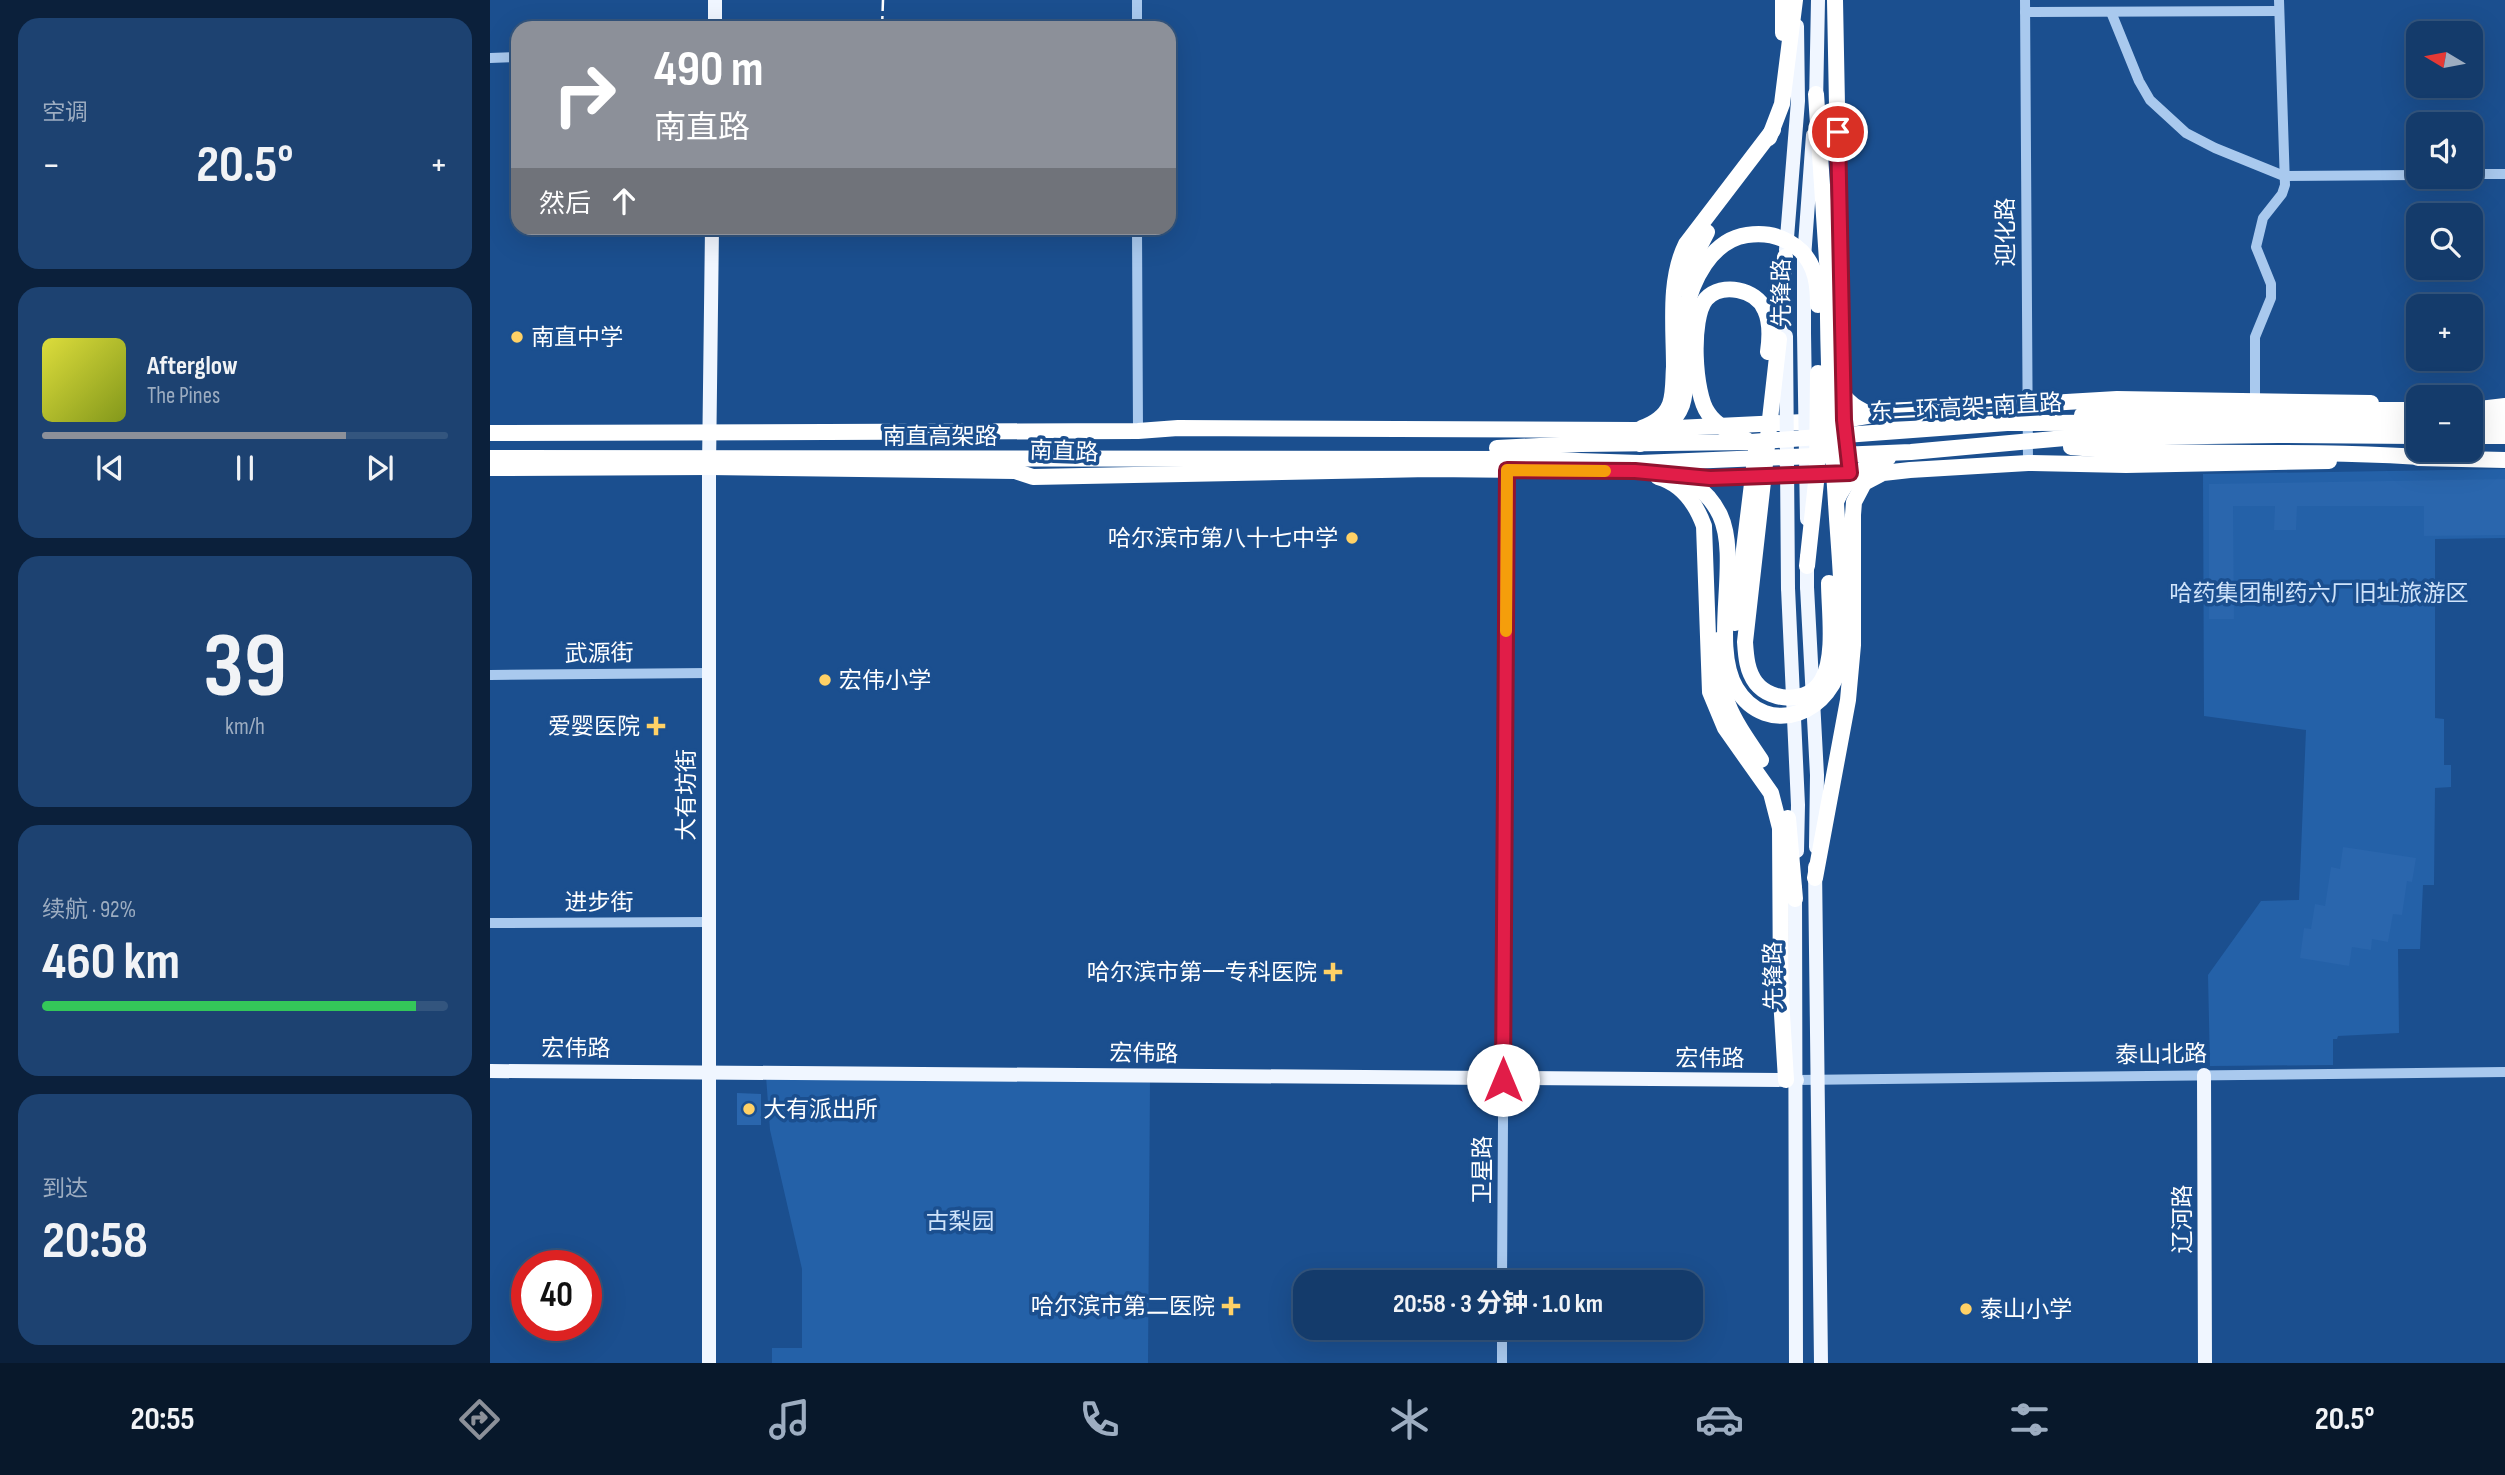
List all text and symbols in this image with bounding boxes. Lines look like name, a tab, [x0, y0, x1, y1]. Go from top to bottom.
north arrow	[2406, 21, 2483, 98]
map controls	[2406, 21, 2483, 462]
text: 490 m	[654, 41, 764, 100]
icon: right	[539, 49, 630, 140]
text: 空调	[42, 99, 88, 127]
pin	[1808, 102, 1868, 162]
text: 南直路	[654, 109, 750, 148]
button: sound	[2406, 112, 2483, 189]
icon: arrive	[1819, 113, 1857, 151]
text: 20.5°	[196, 134, 294, 197]
text: −	[42, 143, 61, 188]
text: +	[429, 143, 448, 188]
icon: ahead	[605, 182, 643, 220]
text: 然后	[539, 189, 591, 220]
street label: 迎化路	[1992, 198, 2020, 267]
button: search	[2406, 203, 2483, 280]
street label: 先锋路	[1768, 259, 1796, 328]
button: +	[2406, 294, 2483, 371]
place label: 南直中学	[531, 324, 623, 352]
marker: 南直中学	[509, 329, 525, 345]
text: Afterglow	[147, 351, 238, 382]
text: The Pines	[147, 382, 220, 410]
button: −	[2406, 385, 2483, 462]
street label: 东二环高架-南直路	[1869, 389, 2063, 427]
street label: 南直高架路	[883, 423, 998, 451]
street label: 南直路	[1029, 437, 1099, 467]
icon: previous	[91, 449, 129, 487]
icon: pause	[226, 449, 264, 487]
icon: next	[361, 449, 399, 487]
place label: 哈尔滨市第八十七中学	[1108, 525, 1338, 553]
marker: 哈尔滨市第八十七中学	[1344, 530, 1360, 546]
park label: 哈药集团制药六厂旧址旅游区	[2170, 580, 2469, 608]
text: 39	[203, 613, 287, 722]
street label: 武源街	[564, 639, 634, 669]
place label: 宏伟小学	[839, 667, 931, 695]
marker: 宏伟小学	[817, 672, 833, 688]
text: km/h	[225, 713, 265, 741]
place label: 爱婴医院	[548, 713, 640, 741]
marker: 爱婴医院	[646, 716, 666, 736]
street label: 大有坊街	[673, 749, 701, 841]
street label: 进步街	[565, 889, 634, 917]
text: 续航 · 92%	[42, 896, 136, 924]
text: 460 km	[42, 931, 180, 994]
street label: 先锋路	[1759, 941, 1789, 1011]
place label: 哈尔滨市第一专科医院	[1087, 959, 1317, 987]
marker: 哈尔滨市第一专科医院	[1323, 962, 1343, 982]
street label: 宏伟路	[542, 1035, 611, 1063]
street label: 宏伟路	[1109, 1039, 1179, 1069]
street label: 泰山北路	[2115, 1040, 2207, 1070]
position arrow	[1466, 1043, 1540, 1117]
street label: 宏伟路	[1676, 1045, 1745, 1073]
place label: 大有派出所	[763, 1096, 878, 1124]
marker: 大有派出所	[741, 1101, 757, 1117]
street label: 卫星路	[1469, 1136, 1497, 1205]
text: 到达	[42, 1175, 88, 1203]
street label: 辽河路	[2169, 1185, 2197, 1254]
park label: 古梨园	[926, 1208, 995, 1236]
text: 20:58	[42, 1210, 148, 1273]
speed limit sign: 40	[511, 1250, 602, 1341]
text: 20:58 · 3 分钟 · 1.0 km	[1393, 1289, 1603, 1320]
place label: 哈尔滨市第二医院	[1031, 1293, 1215, 1321]
marker: 哈尔滨市第二医院	[1221, 1296, 1241, 1316]
place label: 泰山小学	[1980, 1296, 2072, 1324]
marker: 泰山小学	[1958, 1301, 1974, 1317]
icon: directions	[455, 1395, 504, 1444]
icon: music	[765, 1395, 814, 1444]
icon: phone	[1075, 1395, 1124, 1444]
icon: climate	[1385, 1395, 1434, 1444]
icon: car	[1695, 1395, 1744, 1444]
icon: filters	[2005, 1395, 2054, 1444]
text: 20:55	[130, 1400, 195, 1439]
text: 20.5°	[2315, 1400, 2375, 1439]

